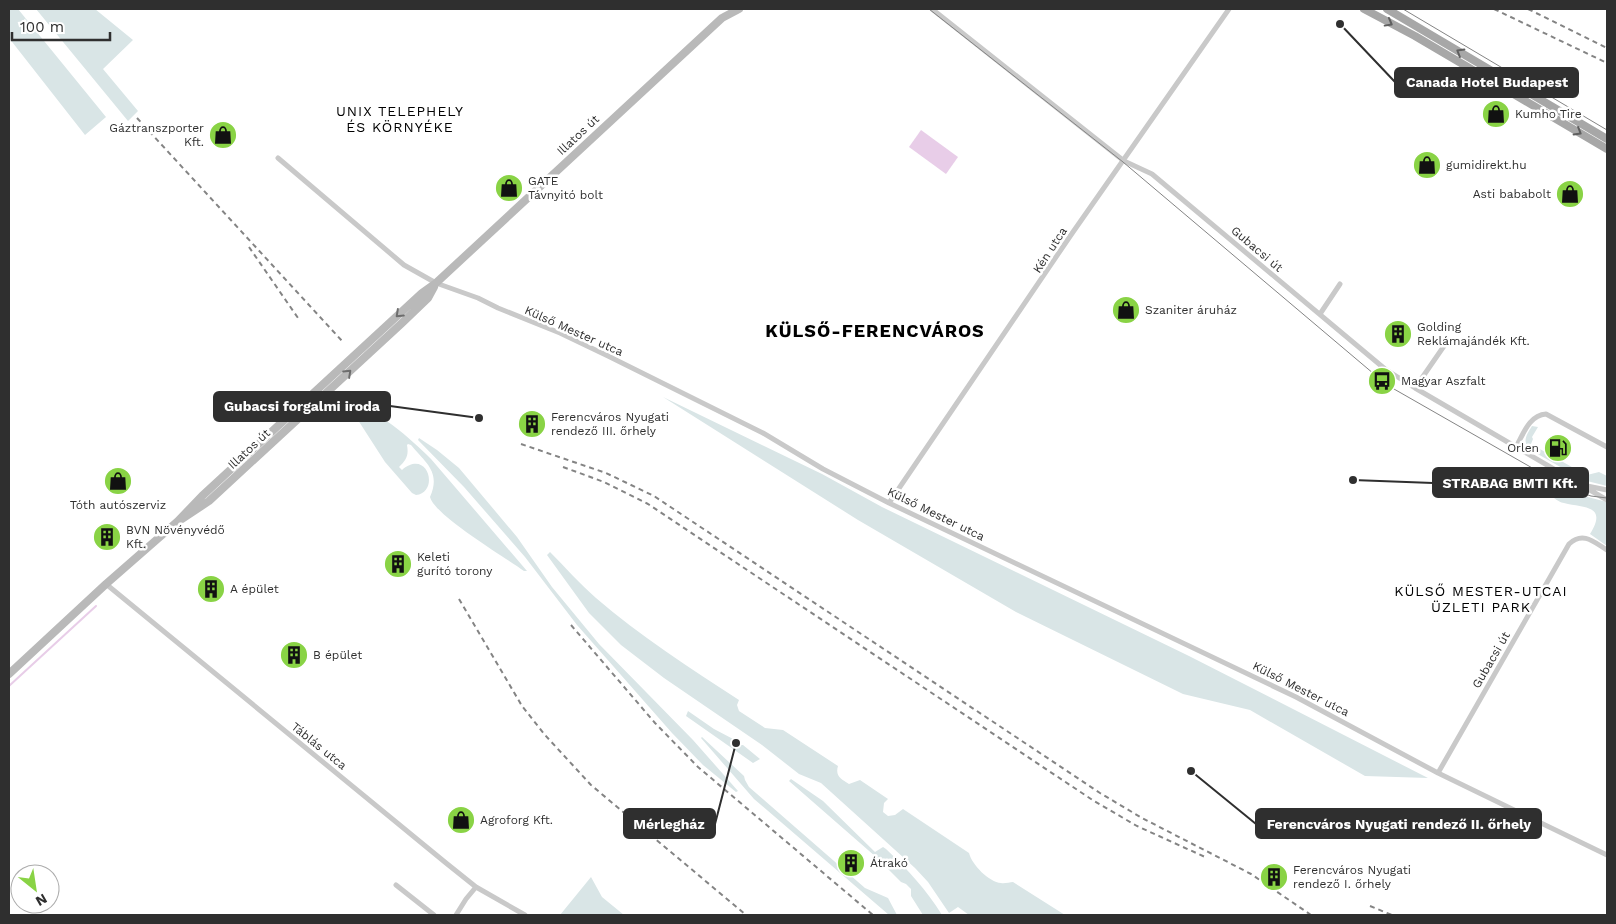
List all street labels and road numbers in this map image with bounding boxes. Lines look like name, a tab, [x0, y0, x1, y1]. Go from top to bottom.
street label: Illatos út	[554, 112, 602, 158]
street label: Gubacsi út	[1228, 223, 1286, 275]
street label: Kén utca	[1030, 224, 1070, 276]
street label: Külső Mester utca	[523, 303, 626, 359]
street label: Illatos út	[225, 426, 273, 472]
street label: Külső Mester utca	[885, 484, 987, 544]
street label: Gubacsi út	[1469, 629, 1513, 691]
street label: Külső Mester utca	[1250, 659, 1352, 719]
street label: Táblás utca	[288, 719, 350, 773]

